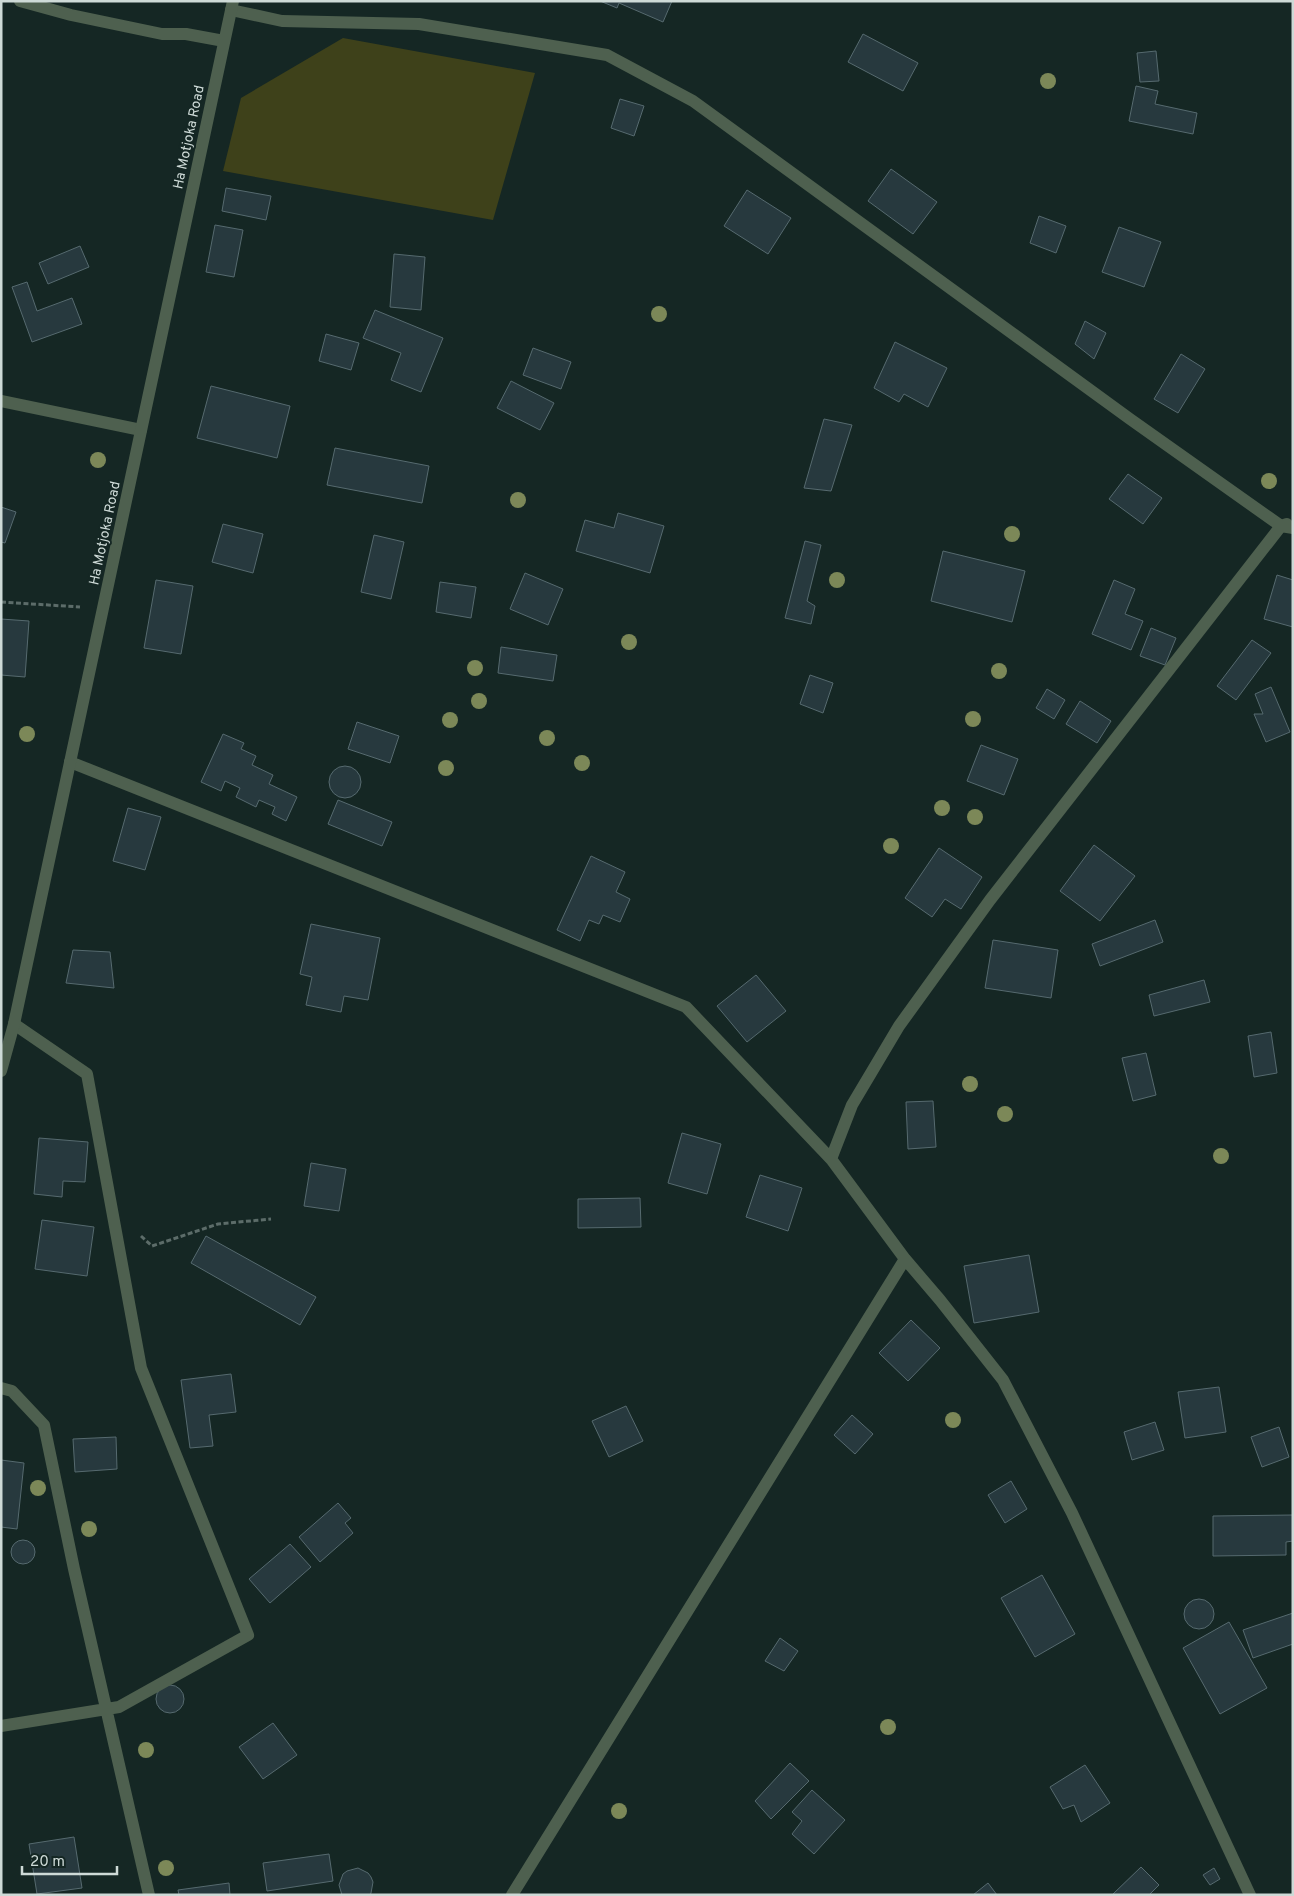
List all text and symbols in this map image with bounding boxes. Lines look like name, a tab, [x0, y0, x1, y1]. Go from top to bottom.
street label: Ha Motjoka Road	[170, 84, 209, 191]
street label: Ha Motjoka Road	[86, 480, 125, 587]
scale bar	[22, 1844, 118, 1876]
text: 20 m	[30, 1853, 65, 1872]

